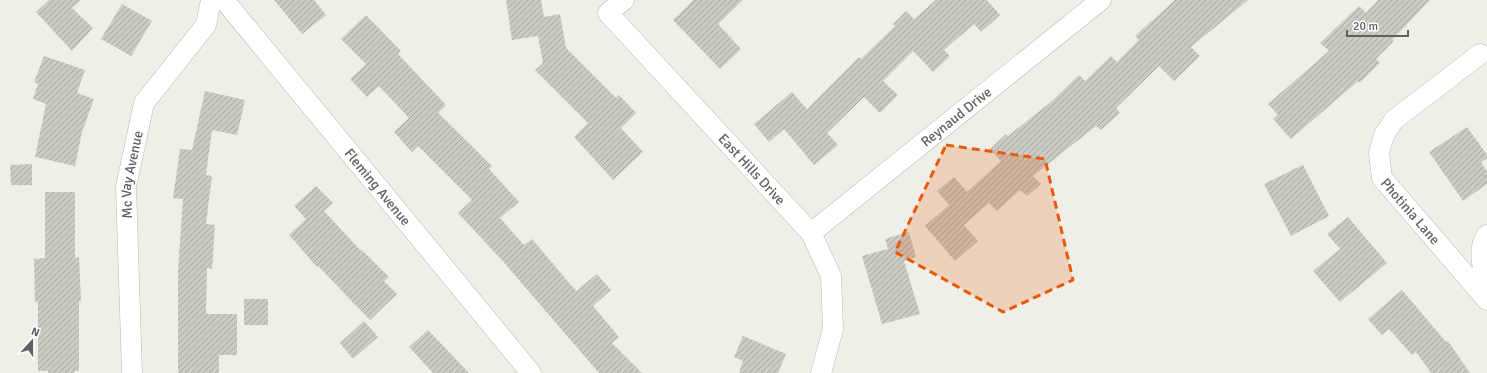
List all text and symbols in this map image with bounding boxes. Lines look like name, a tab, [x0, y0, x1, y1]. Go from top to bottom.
scale bar	[1347, 12, 1408, 38]
text: 20 m	[1353, 19, 1378, 34]
street label: Reynaud Drive	[917, 83, 995, 150]
street label: Mc Vay Avenue	[117, 129, 146, 219]
street label: East Hills Drive	[715, 130, 789, 208]
street label: Fleming Avenue	[341, 145, 415, 229]
street label: Photinia Lane	[1377, 174, 1444, 248]
north arrow	[12, 321, 52, 361]
text: N	[30, 325, 41, 340]

